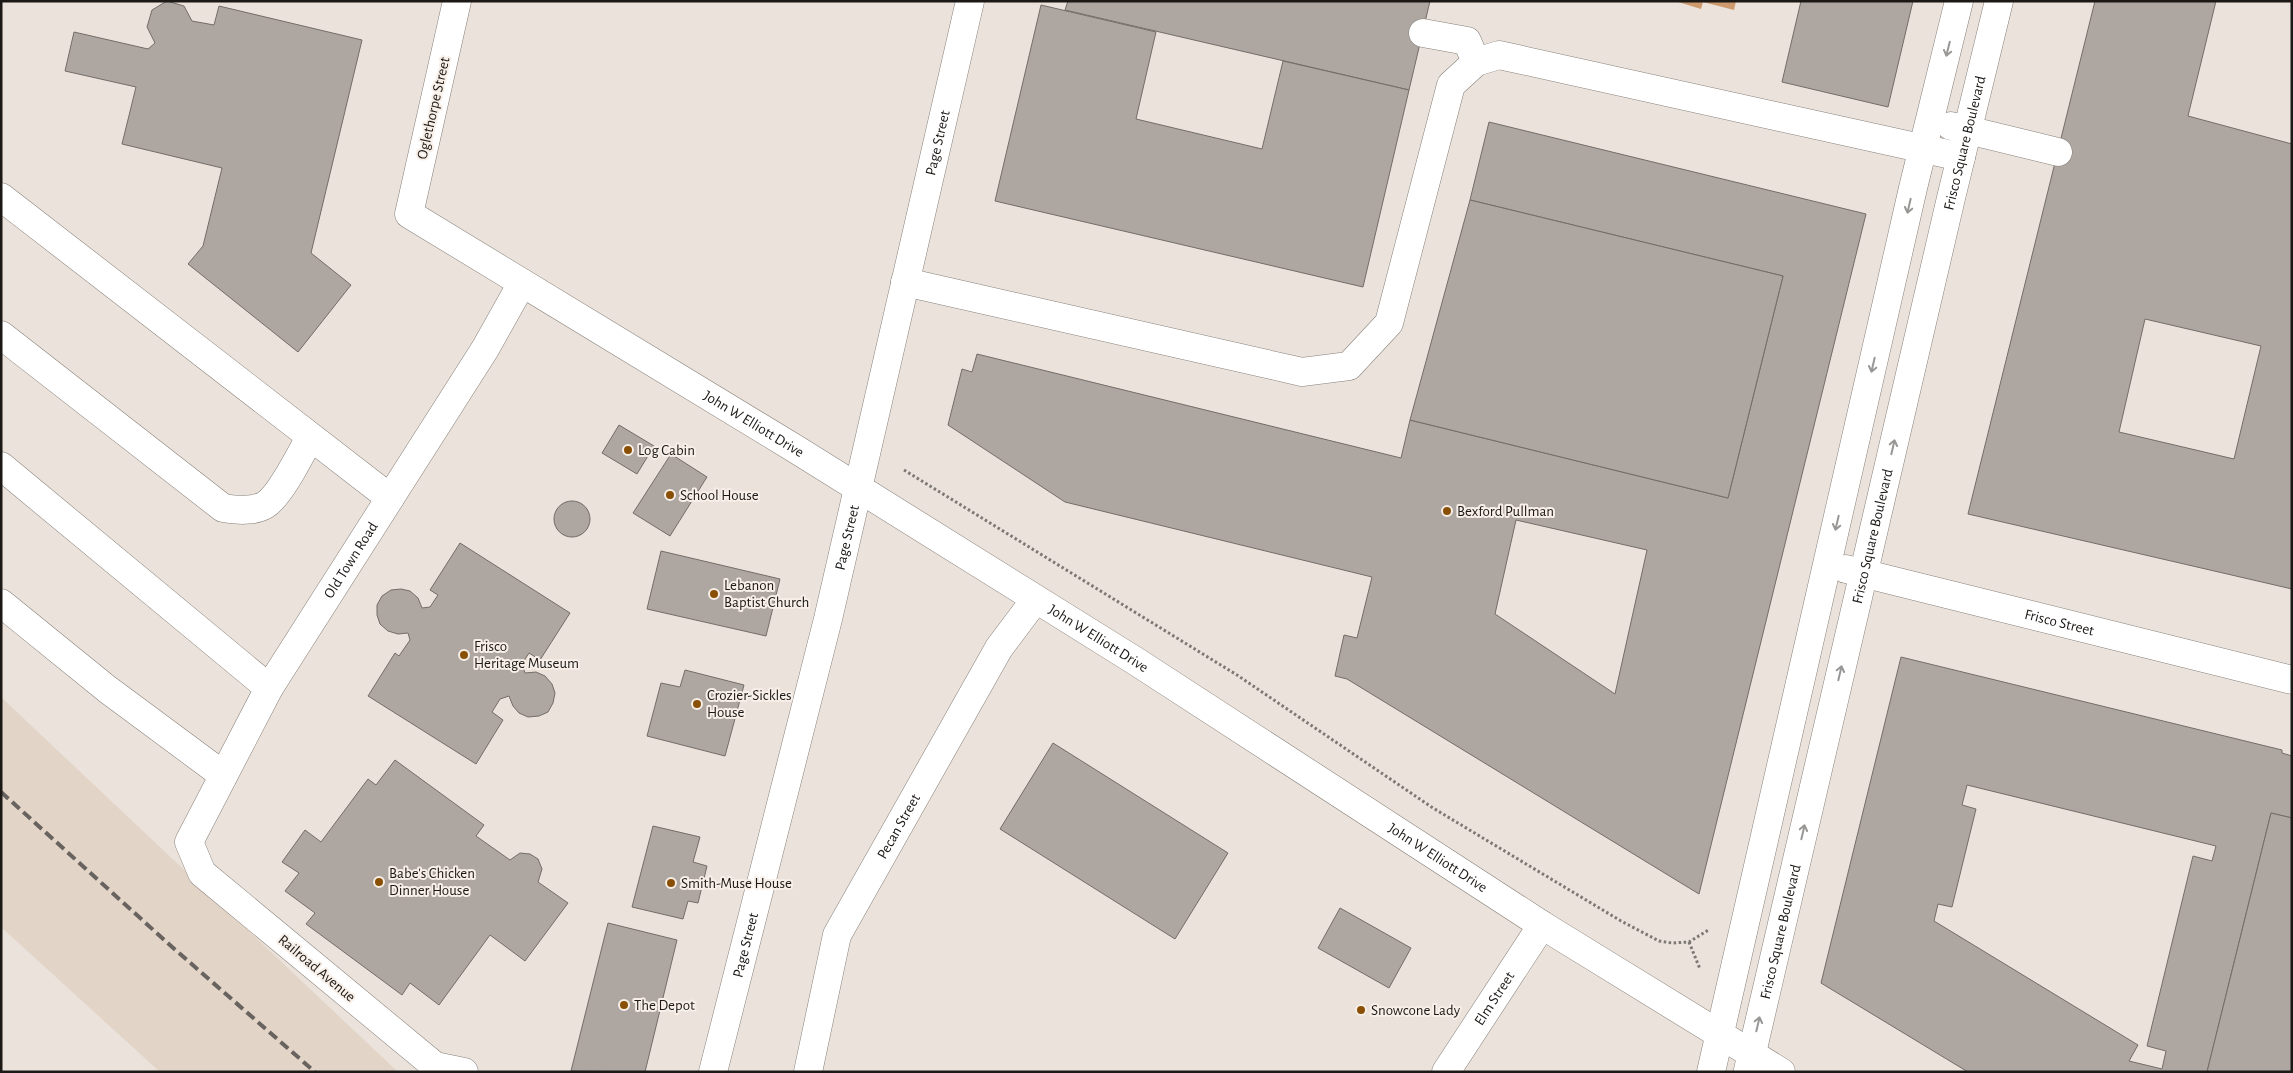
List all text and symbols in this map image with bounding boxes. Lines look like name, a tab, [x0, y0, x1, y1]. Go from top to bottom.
one-way arrow	[1943, 40, 1952, 56]
street label: Oglethorpe Street	[414, 55, 453, 161]
street label: Frisco Square Boulevard	[1941, 74, 1989, 212]
street label: Page Street	[923, 109, 953, 177]
one-way arrow	[1904, 198, 1913, 214]
one-way arrow	[1868, 356, 1877, 372]
street label: John W Elliott Drive	[701, 388, 807, 460]
one-way arrow	[1889, 440, 1898, 456]
place label: Log Cabin	[638, 443, 695, 458]
marker: Log Cabin	[622, 444, 634, 456]
street label: Frisco Square Boulevard	[1850, 467, 1896, 605]
place label: School House	[680, 488, 759, 503]
marker: School House	[664, 489, 676, 501]
street label: Page Street	[832, 503, 862, 572]
place label: Bexford Pullman	[1457, 504, 1554, 519]
marker: Bexford Pullman	[1441, 505, 1453, 517]
one-way arrow	[1832, 515, 1841, 531]
street label: Old Town Road	[321, 519, 381, 601]
place label: Lebanon Baptist Church	[724, 578, 809, 610]
marker: Lebanon Baptist Church	[708, 588, 720, 600]
street label: John W Elliott Drive	[1046, 602, 1151, 675]
street label: Frisco Street	[2023, 607, 2096, 639]
place label: Frisco Heritage Museum	[474, 639, 579, 671]
marker: Frisco Heritage Museum	[458, 649, 470, 661]
one-way arrow	[1836, 666, 1845, 682]
place label: Crozier-Sickles House	[707, 688, 792, 720]
marker: Crozier-Sickles House	[691, 698, 703, 710]
street label: Pecan Street	[875, 791, 923, 862]
street label: John W Elliott Drive	[1386, 820, 1490, 895]
one-way arrow	[1799, 824, 1808, 840]
street label: Frisco Square Boulevard	[1758, 863, 1804, 1001]
place label: Babe's Chicken Dinner House	[389, 866, 475, 898]
marker: Babe's Chicken Dinner House	[373, 876, 385, 888]
place label: Smith-Muse House	[681, 876, 792, 891]
marker: Smith-Muse House	[665, 877, 677, 889]
street label: Page Street	[730, 911, 761, 979]
street label: Railroad Avenue	[275, 932, 358, 1005]
street label: Elm Street	[1472, 969, 1518, 1028]
place label: The Depot	[634, 998, 695, 1013]
marker: The Depot	[618, 999, 630, 1011]
place label: Snowcone Lady	[1371, 1003, 1461, 1018]
marker: Snowcone Lady	[1355, 1004, 1367, 1016]
one-way arrow	[1754, 1017, 1763, 1033]

